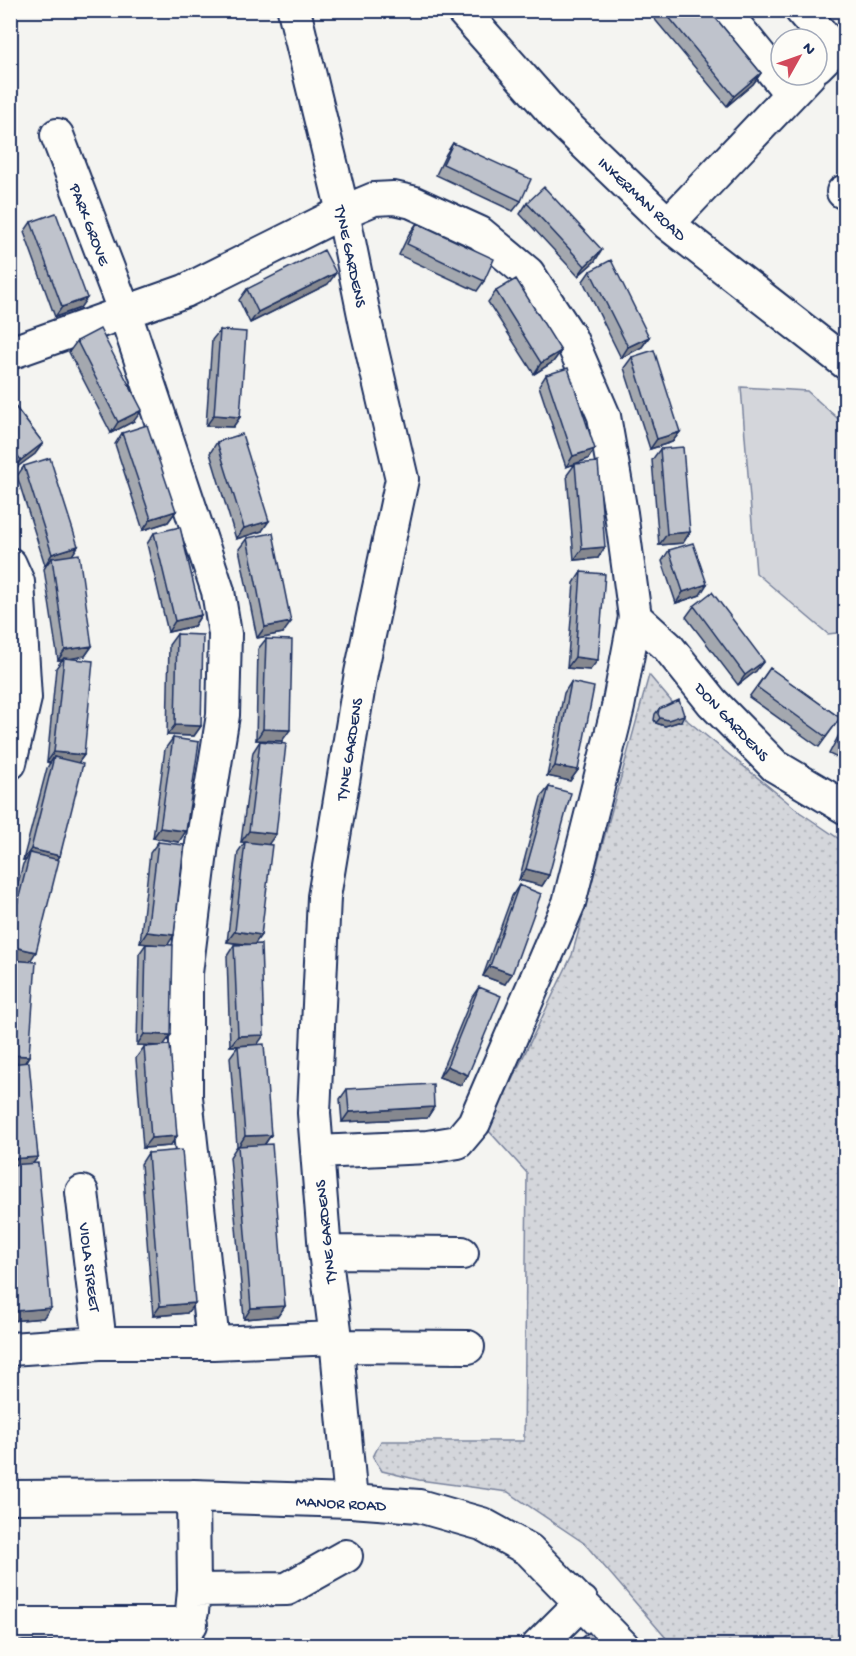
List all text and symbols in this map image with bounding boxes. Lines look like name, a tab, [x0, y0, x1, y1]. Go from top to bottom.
north arrow	[769, 27, 829, 87]
text: N	[797, 39, 819, 60]
street label: INKERMAN ROAD	[592, 155, 689, 247]
street label: PARK GROVE	[63, 181, 112, 270]
street label: TYNE GARDENS	[328, 203, 369, 310]
street label: DON GARDENS	[689, 679, 772, 767]
street label: TYNE GARDENS	[334, 696, 369, 803]
street label: TYNE GARDENS	[313, 1178, 342, 1285]
street label: VIOLA STREET	[73, 1221, 103, 1314]
street label: MANOR ROAD	[295, 1494, 387, 1517]

